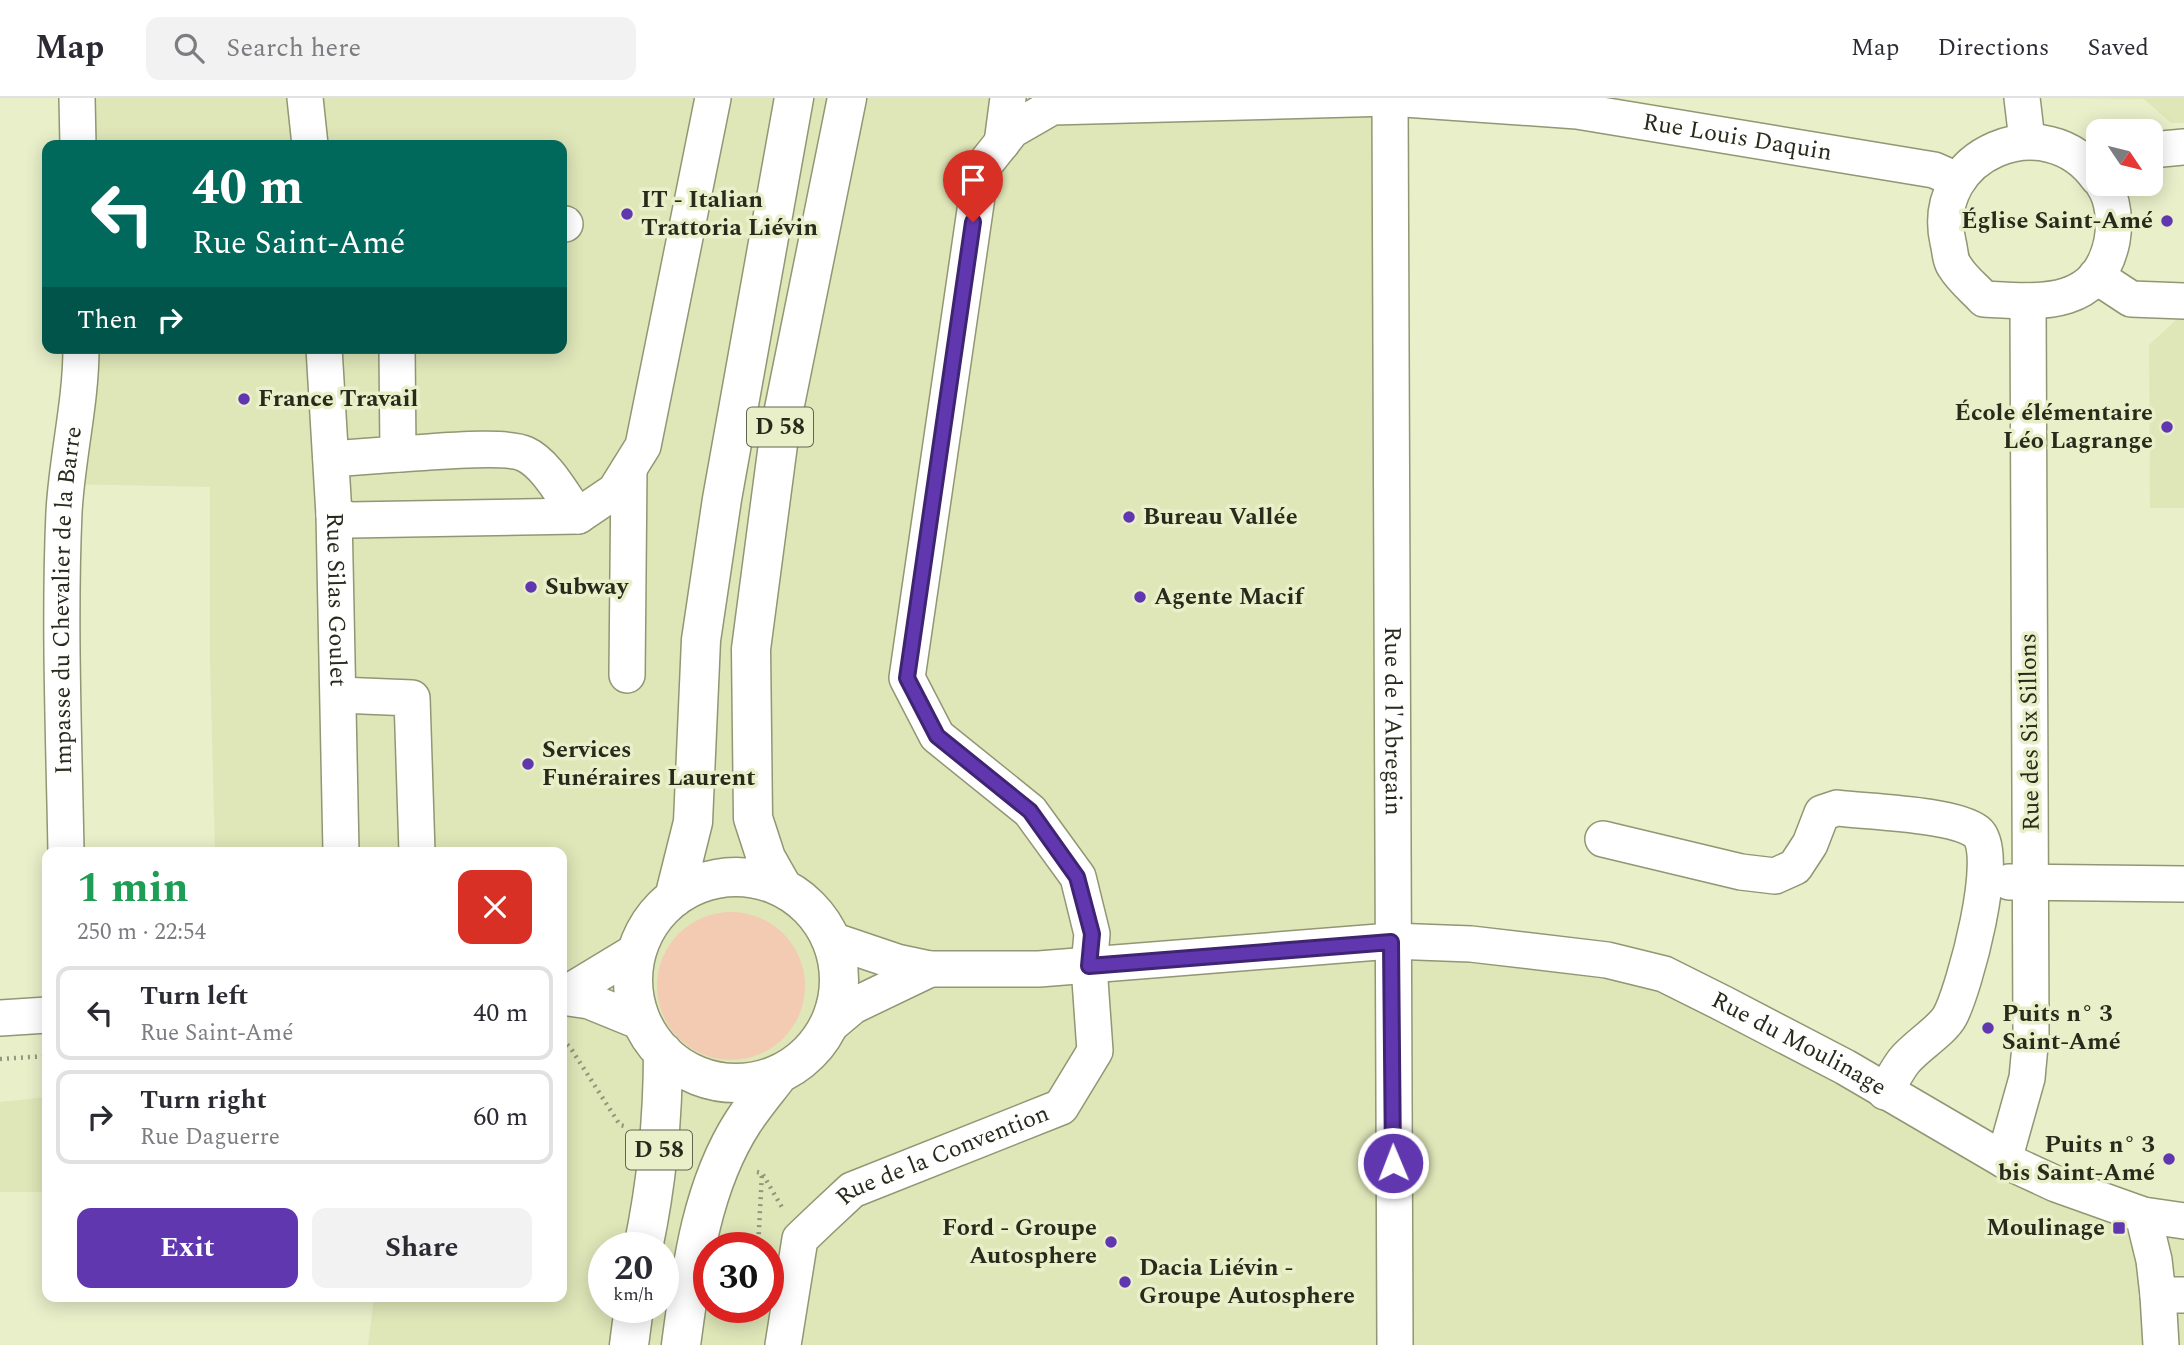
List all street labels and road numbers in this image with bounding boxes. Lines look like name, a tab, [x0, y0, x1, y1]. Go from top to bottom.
street label: Rue Louis Daquin	[1640, 104, 1835, 171]
road number: D 58	[747, 408, 813, 446]
street label: Impasse du Chevalier de la Barre	[44, 424, 92, 775]
street label: Rue Silas Goulet	[316, 512, 356, 687]
street label: Rue de l'Abregain	[1374, 626, 1411, 816]
street label: Rue des Six Sillons	[2010, 633, 2050, 831]
street label: Rue du Moulinage	[1705, 982, 1893, 1105]
street label: Rue de la Convention	[828, 1095, 1055, 1214]
road number: D 58	[626, 1130, 692, 1170]

